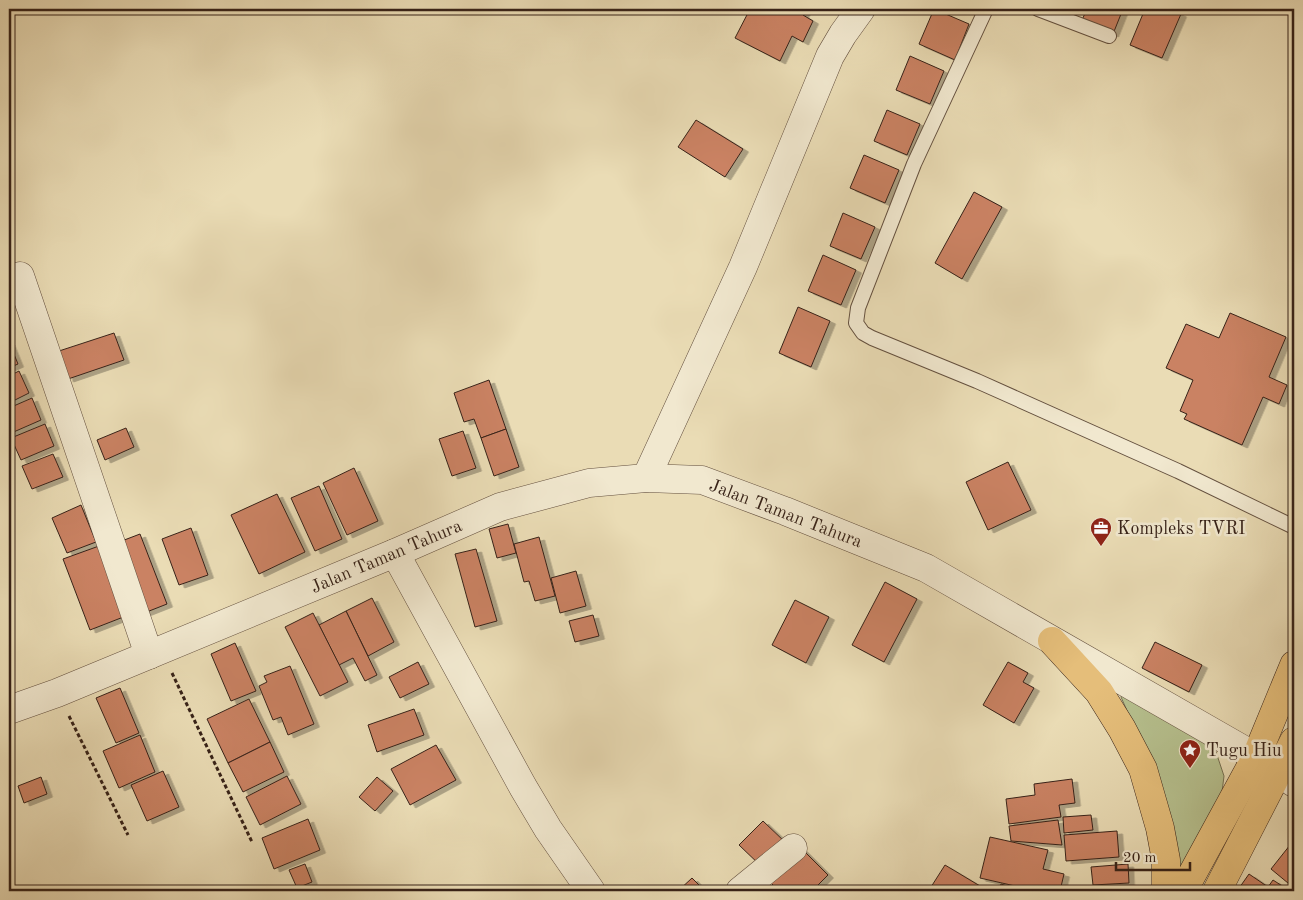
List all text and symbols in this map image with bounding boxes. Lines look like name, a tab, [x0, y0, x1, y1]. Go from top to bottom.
street label: Jalan Taman Tahura	[707, 476, 865, 551]
office icon: Kompleks TVRI	[1089, 516, 1113, 547]
street label: Jalan Taman Tahura	[308, 517, 465, 597]
place label: Kompleks TVRI	[1117, 520, 1245, 538]
place icon: Tugu Hiu	[1178, 738, 1202, 769]
place label: Tugu Hiu	[1206, 742, 1282, 760]
scale bar	[1116, 840, 1189, 872]
text: 20 m	[1123, 851, 1157, 866]

